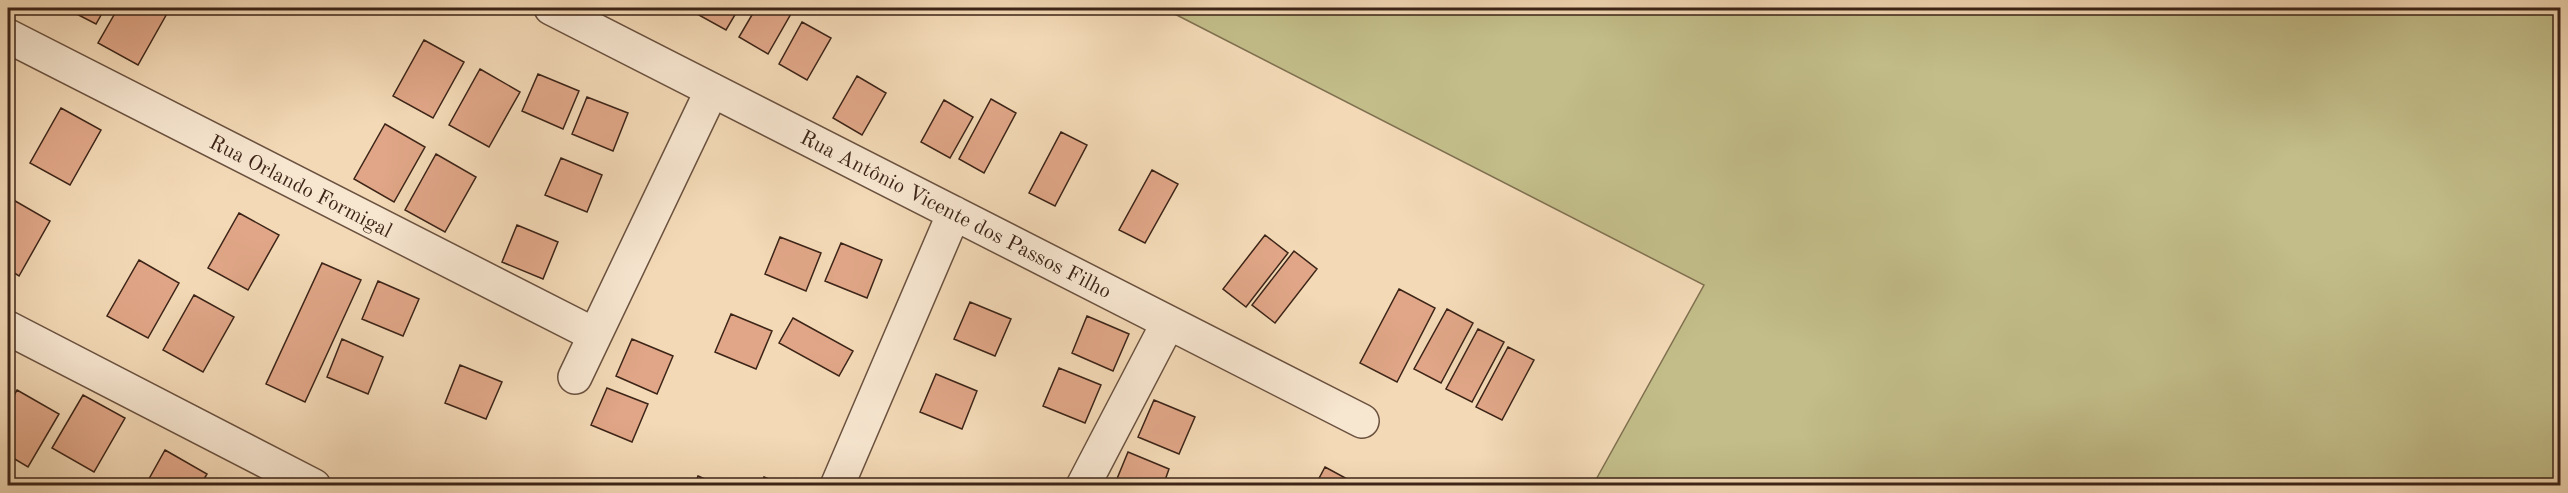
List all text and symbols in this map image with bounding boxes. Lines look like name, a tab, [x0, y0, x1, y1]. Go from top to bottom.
street label: Rua Antônio Vicente dos Passos Filho	[796, 127, 1114, 303]
street label: Rua Orlando Formigal	[206, 132, 395, 243]

